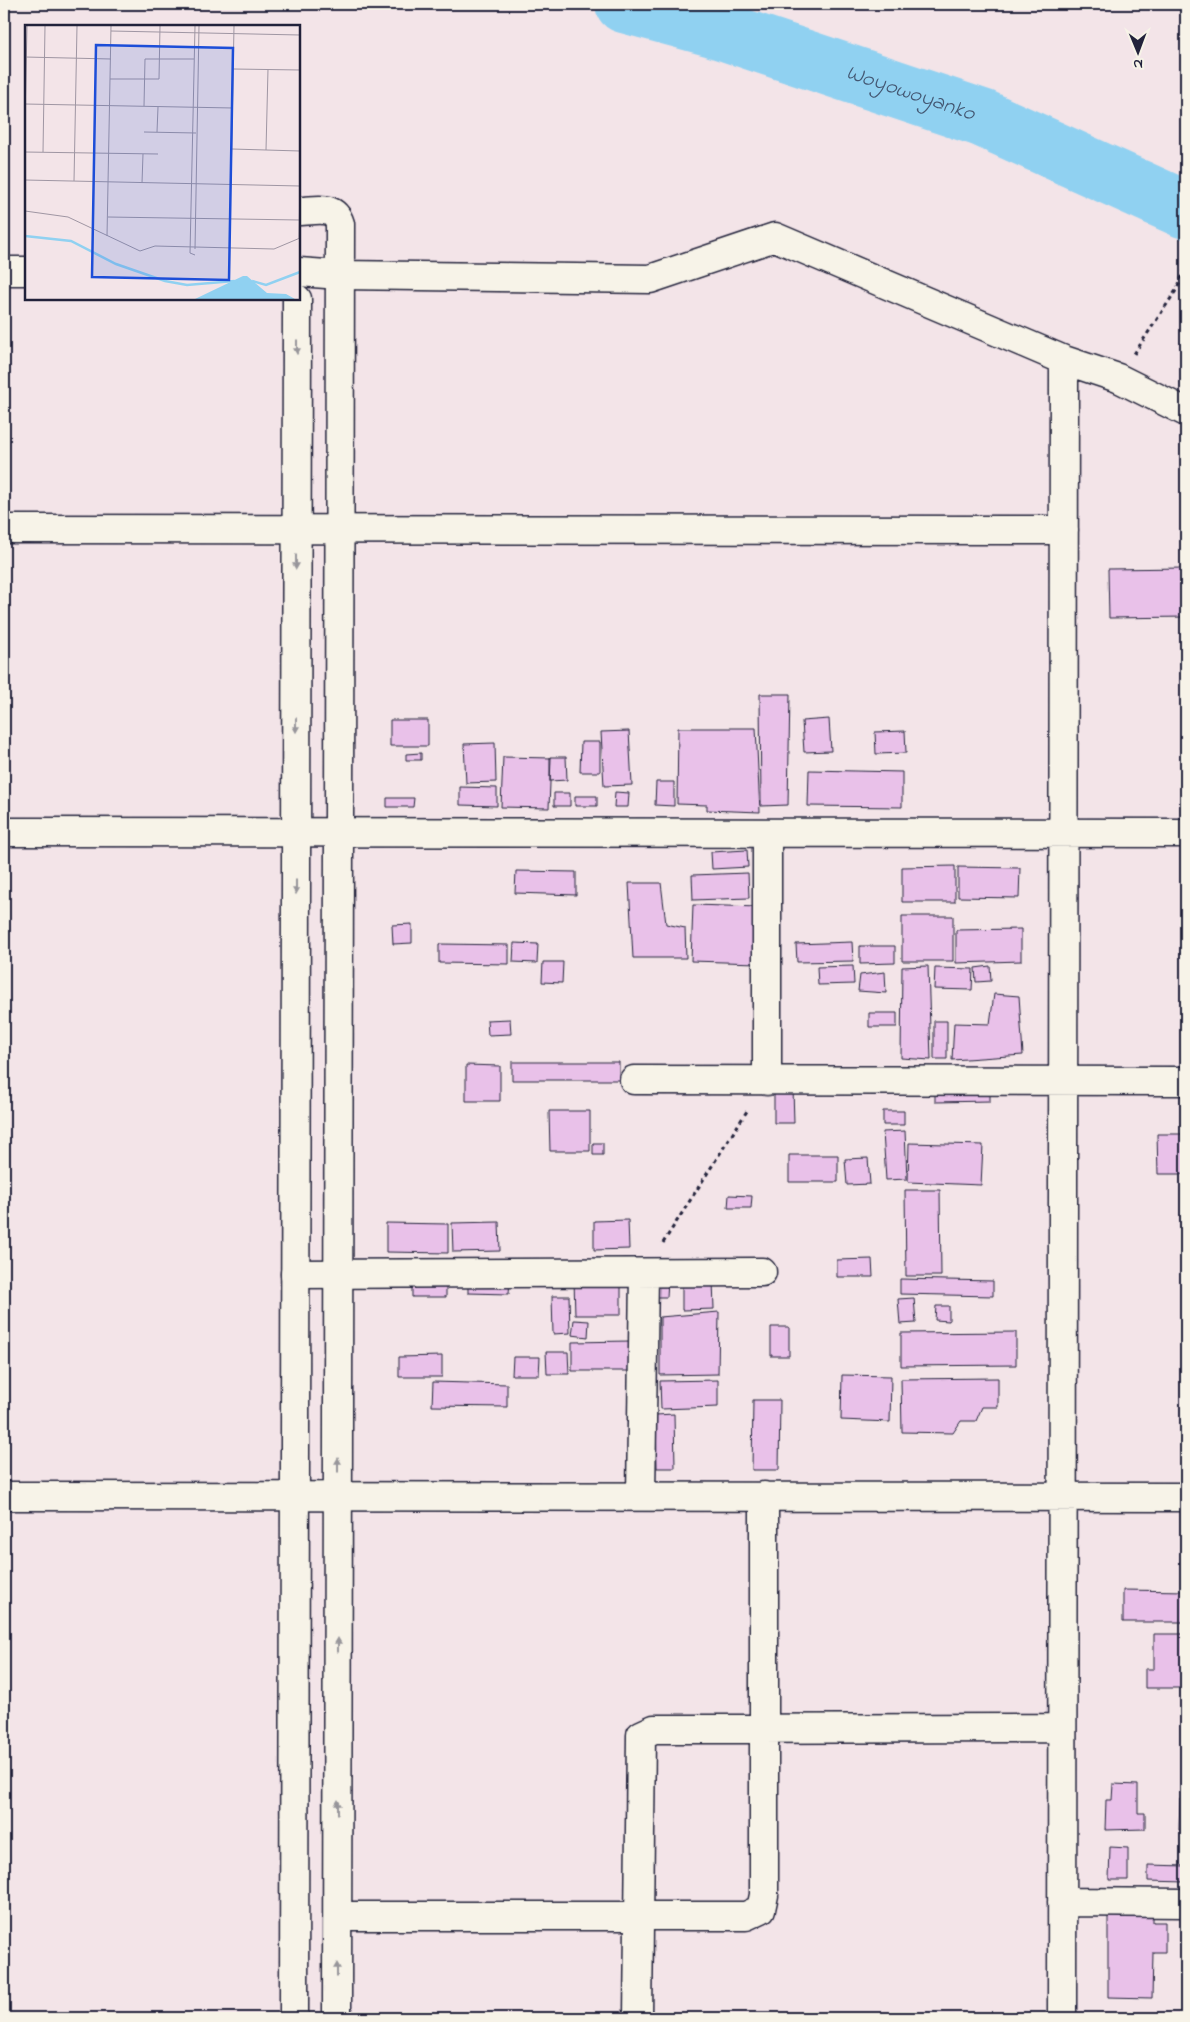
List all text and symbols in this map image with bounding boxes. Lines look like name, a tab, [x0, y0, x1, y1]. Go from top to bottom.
inset map	[25, 25, 300, 300]
north arrow	[1112, 28, 1162, 78]
text: N	[1133, 53, 1143, 74]
water label: Woyowoyanko	[841, 57, 980, 131]
one-way arrow	[293, 340, 301, 356]
one-way arrow	[292, 555, 300, 571]
one-way arrow	[292, 717, 300, 733]
one-way arrow	[292, 880, 300, 896]
one-way arrow	[334, 1456, 342, 1472]
one-way arrow	[334, 1636, 342, 1652]
one-way arrow	[334, 1799, 342, 1815]
one-way arrow	[333, 1961, 341, 1977]

